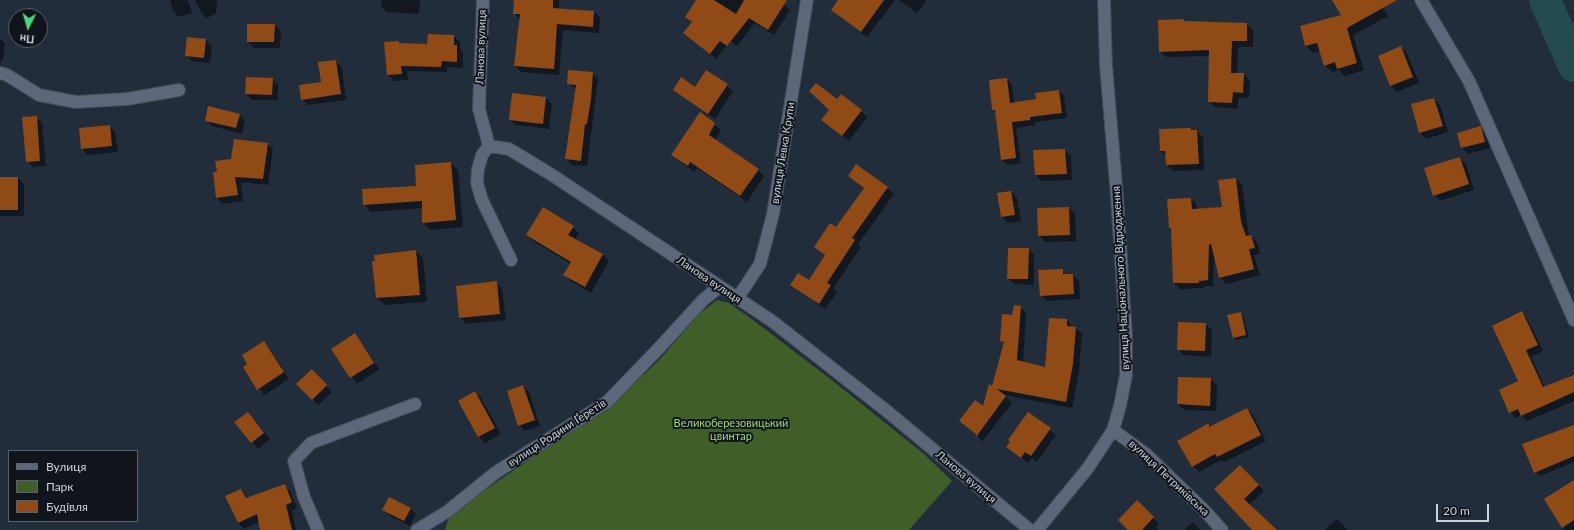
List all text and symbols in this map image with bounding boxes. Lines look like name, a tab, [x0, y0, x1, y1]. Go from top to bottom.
north arrow	[8, 8, 48, 48]
street label: Ланова вулиця	[473, 9, 489, 85]
text: Пн	[19, 32, 35, 47]
street label: вулиця Левка Крупи	[768, 101, 798, 205]
street label: вулиця Національного Відродження	[1110, 186, 1132, 370]
street label: Ланова вулиця	[674, 254, 744, 306]
street label: вулиця Родини Ґеретів	[505, 396, 609, 470]
park label: Великоберезовицький цвинтар	[674, 416, 788, 442]
street label: вулиця Петриківська	[1126, 437, 1212, 519]
street label: Ланова вулиця	[933, 448, 999, 506]
legend	[8, 450, 138, 522]
text: Вулиця	[46, 459, 86, 474]
text: Парк	[46, 479, 74, 494]
scale bar	[1438, 496, 1491, 522]
text: Будівля	[46, 499, 88, 514]
text: 20 m	[1443, 503, 1470, 518]

